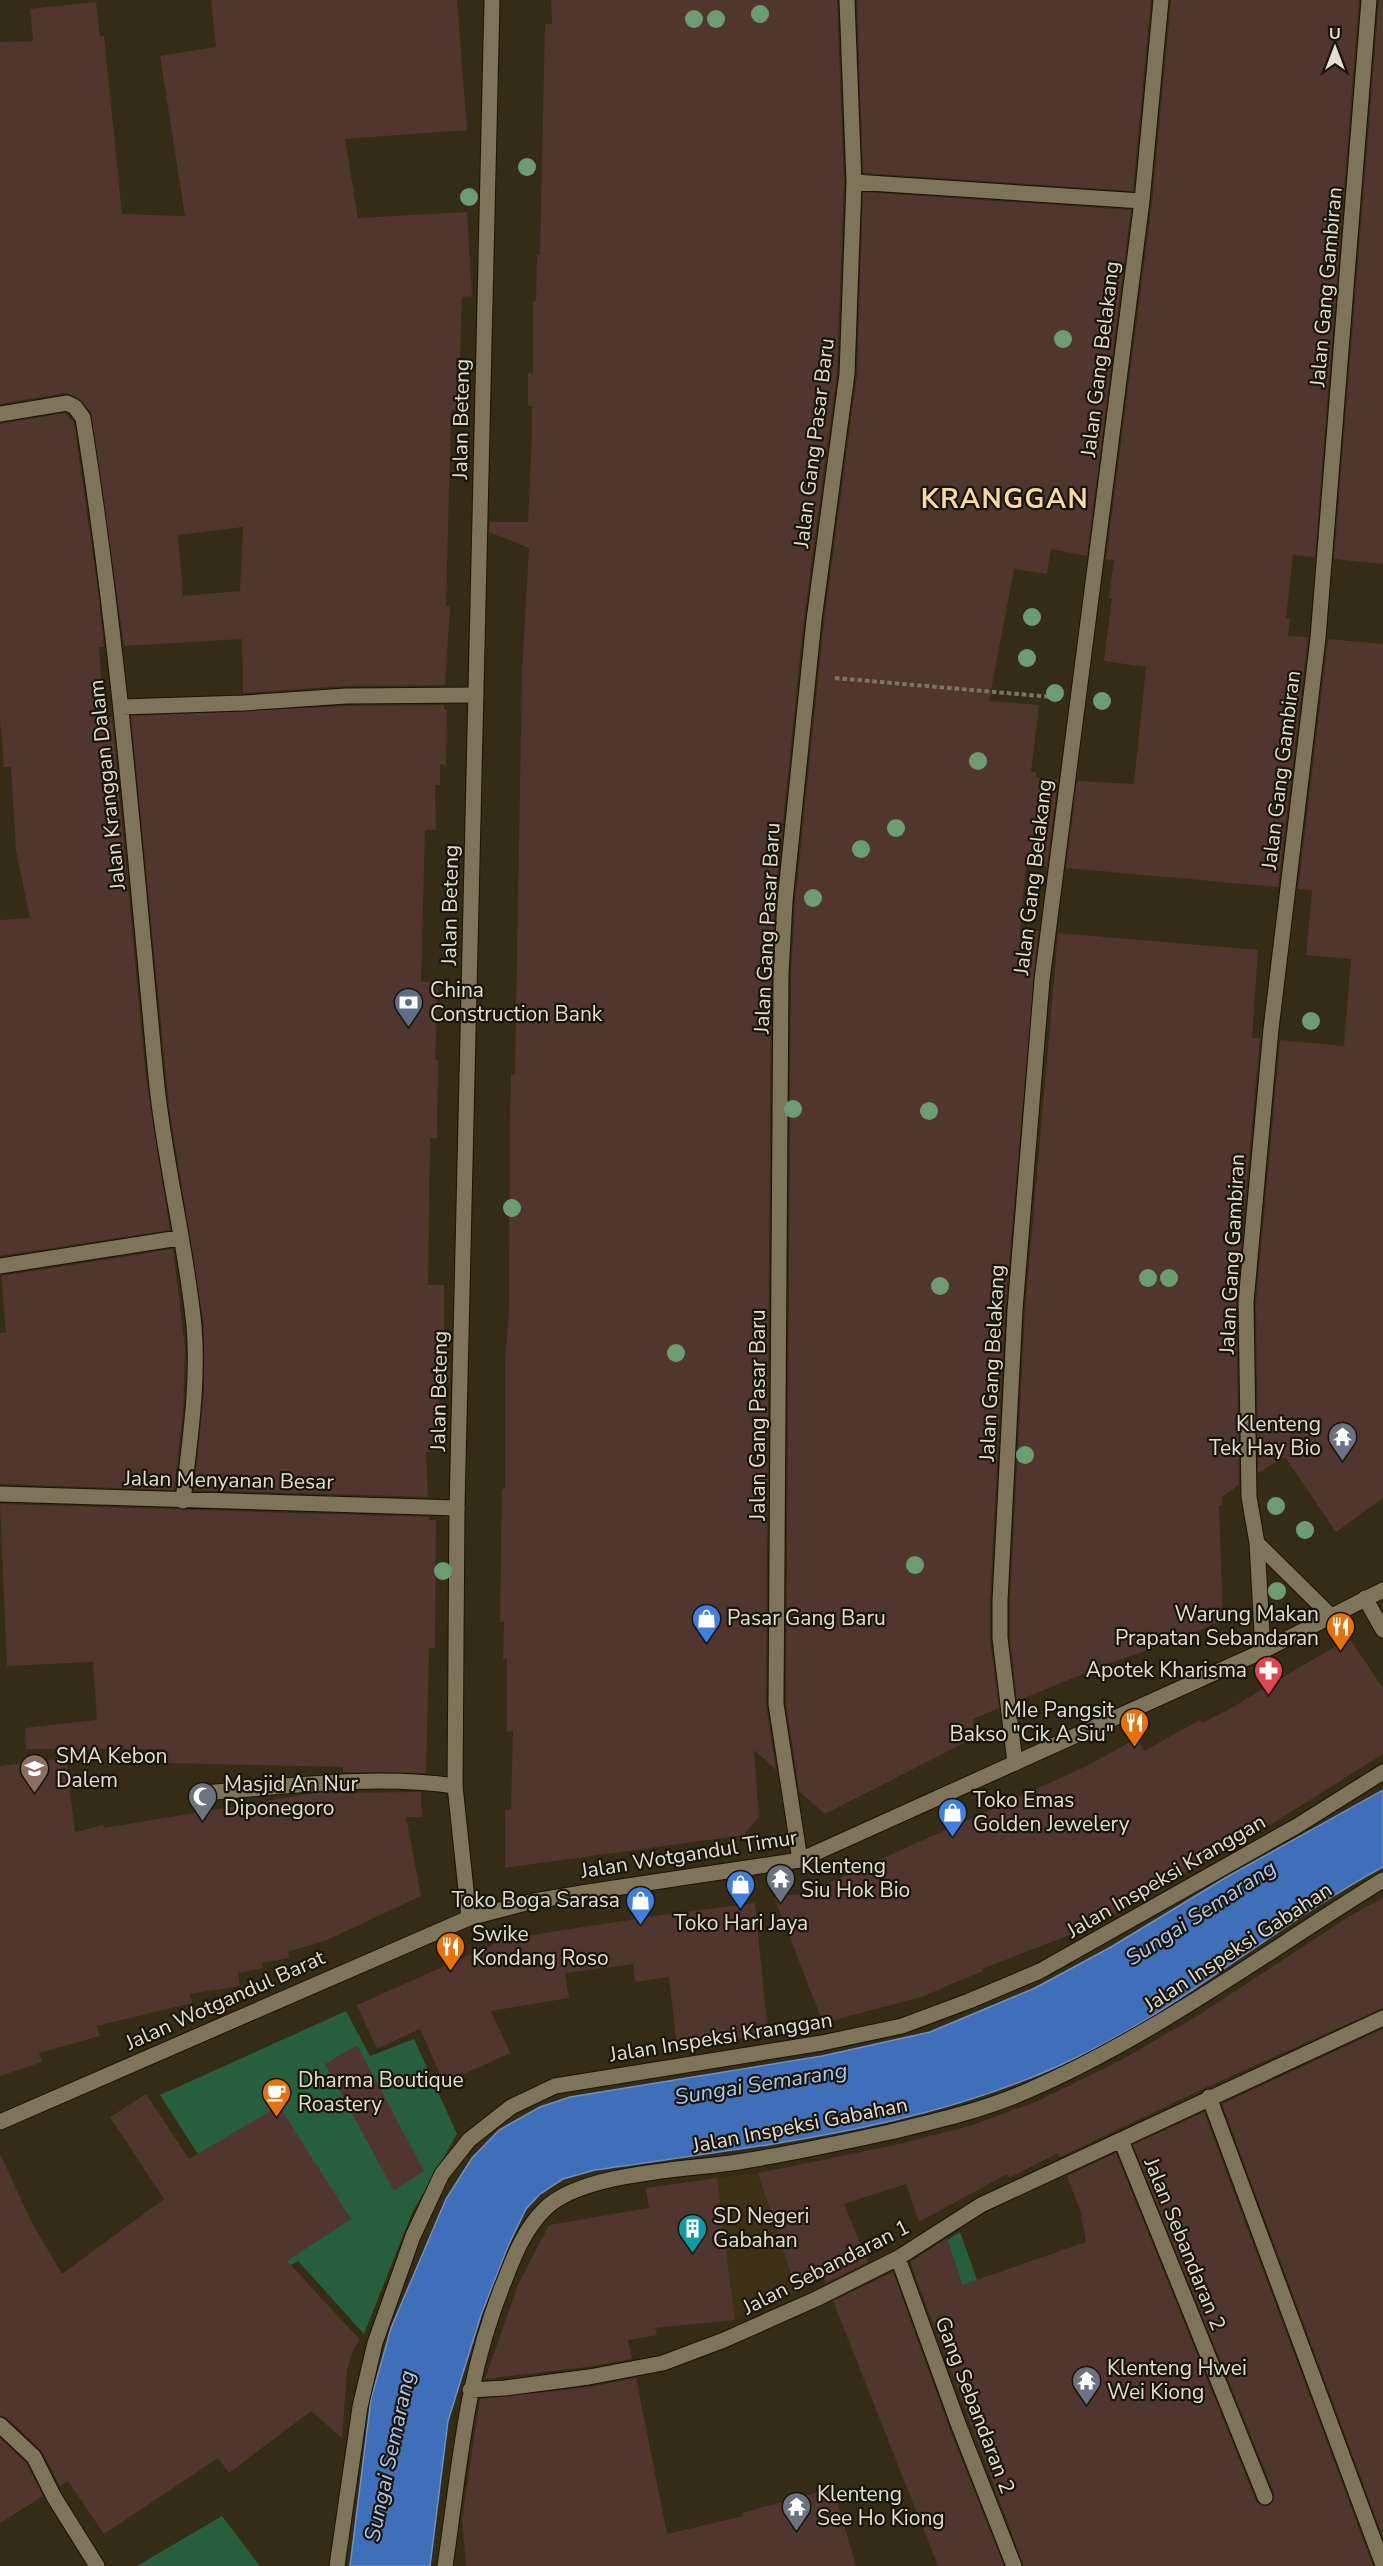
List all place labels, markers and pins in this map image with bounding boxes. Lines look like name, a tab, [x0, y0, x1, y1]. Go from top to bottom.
place label: China Construction Bank	[430, 976, 603, 1028]
bank icon: China Construction Bank	[393, 986, 425, 1028]
place label: Klenteng Tek Hay Bio	[1209, 1410, 1321, 1462]
temple icon: Klenteng Tek Hay Bio	[1326, 1420, 1358, 1462]
place label: Warung Makan Prapatan Sebandaran	[1115, 1600, 1319, 1652]
shop icon: Pasar Gang Baru	[690, 1602, 722, 1644]
place label: Pasar Gang Baru	[727, 1604, 886, 1632]
restaurant icon: Warung Makan Prapatan Sebandaran	[1324, 1610, 1356, 1652]
pharmacy icon: Apotek Kharisma	[1252, 1654, 1284, 1696]
place label: Apotek Kharisma	[1086, 1656, 1247, 1684]
place label: MIe Pangsit Bakso "Cik A Siu"	[950, 1696, 1115, 1748]
restaurant icon: MIe Pangsit Bakso "Cik A Siu"	[1119, 1706, 1151, 1748]
place label: SMA Kebon Dalem	[56, 1742, 167, 1794]
school or university icon: SMA Kebon Dalem	[19, 1752, 51, 1794]
place label: Masjid An Nur Diponegoro	[224, 1770, 359, 1822]
mosque icon: Masjid An Nur Diponegoro	[187, 1780, 219, 1822]
place label: Toko Emas Golden Jewelery	[973, 1786, 1130, 1838]
shop icon: Toko Emas Golden Jewelery	[936, 1796, 968, 1838]
place label: Klenteng Siu Hok Bio	[801, 1852, 910, 1904]
temple icon: Klenteng Siu Hok Bio	[764, 1862, 796, 1904]
shop icon: Toko Hari Jaya	[725, 1868, 757, 1910]
shop icon: Toko Boga Sarasa	[625, 1884, 657, 1926]
place label: Toko Boga Sarasa	[451, 1886, 620, 1914]
place label: Toko Hari Jaya	[674, 1909, 808, 1937]
place label: Swike Kondang Roso	[472, 1920, 609, 1972]
restaurant icon: Swike Kondang Roso	[435, 1930, 467, 1972]
place label: Dharma Boutique Roastery	[298, 2066, 464, 2118]
cafe icon: Dharma Boutique Roastery	[261, 2076, 293, 2118]
place label: SD Negeri Gabahan	[713, 2202, 809, 2254]
building icon: SD Negeri Gabahan	[676, 2212, 708, 2254]
place label: Klenteng Hwei Wei Kiong	[1107, 2354, 1247, 2406]
temple icon: Klenteng Hwei Wei Kiong	[1070, 2364, 1102, 2406]
place label: Klenteng See Ho Kiong	[817, 2480, 945, 2532]
temple icon: Klenteng See Ho Kiong	[780, 2490, 812, 2532]

